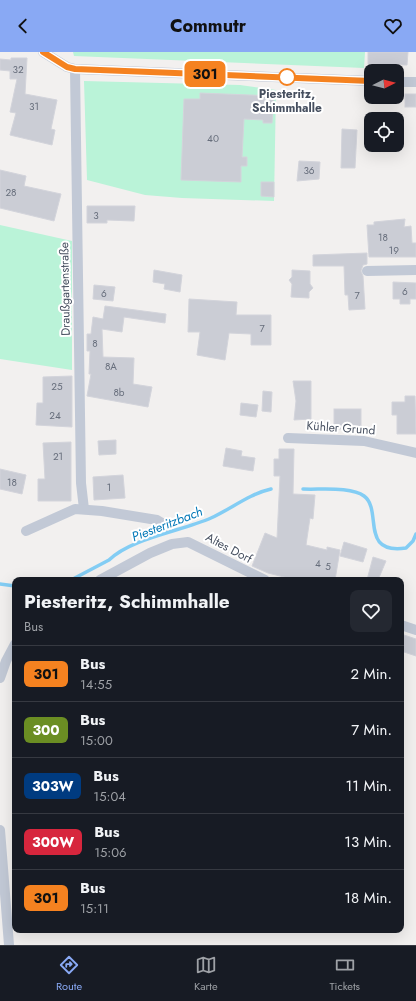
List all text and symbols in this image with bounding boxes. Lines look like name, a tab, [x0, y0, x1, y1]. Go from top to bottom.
text: Commutr	[170, 13, 246, 39]
icon: back	[12, 15, 34, 37]
icon: heart	[382, 15, 404, 37]
line badge: 301	[182, 61, 228, 87]
house number: 32	[12, 62, 24, 77]
text: 301	[192, 64, 218, 84]
north arrow	[364, 64, 404, 104]
map controls	[364, 64, 404, 152]
marker: Piesteritz, Schimmhalle	[278, 68, 296, 86]
place label: Piesteritz, Schimmhalle	[252, 85, 322, 117]
house number: 31	[29, 99, 39, 114]
button: locate	[364, 112, 404, 152]
house number: 40	[207, 131, 219, 146]
house number: 36	[303, 163, 315, 178]
house number: 28	[5, 185, 17, 200]
house number: 3	[93, 208, 99, 223]
house number: 18	[378, 230, 388, 245]
street label: Draußgartenstraße	[55, 242, 75, 336]
house number: 19	[389, 243, 399, 258]
house number: 6	[402, 284, 408, 299]
house number: 6	[101, 286, 107, 301]
house number: 7	[354, 288, 360, 303]
house number: 7	[259, 321, 265, 336]
house number: 8	[92, 336, 98, 351]
house number: 8A	[105, 359, 117, 374]
house number: 25	[51, 379, 63, 394]
house number: 8b	[113, 385, 125, 400]
house number: 24	[49, 408, 61, 423]
street label: Kühler Grund	[306, 417, 376, 439]
house number: 21	[53, 449, 63, 464]
house number: 18	[7, 475, 17, 490]
house number: 1	[107, 480, 111, 495]
water label: Piesteritzbach	[129, 502, 206, 546]
street label: Altes Dorf	[203, 528, 256, 568]
house number: 4	[315, 556, 321, 571]
house number: 5	[325, 559, 331, 574]
text: Piesteritz, Schimmhalle	[24, 588, 230, 615]
button: heart	[350, 590, 392, 632]
text: Bus	[24, 617, 43, 636]
text: Bus	[80, 653, 105, 675]
text: 2 Min.	[351, 663, 392, 685]
text: 301	[33, 664, 59, 684]
text: 14:55	[80, 675, 112, 694]
text: Bus	[80, 709, 105, 731]
text: 7 Min.	[351, 719, 392, 741]
text: 300	[32, 720, 60, 740]
text: 15:00	[80, 731, 113, 750]
text: Bus	[93, 765, 119, 787]
text: 11 Min.	[346, 775, 392, 797]
text: 303W	[32, 776, 73, 796]
text: 15:04	[93, 787, 126, 806]
text: Bus	[94, 821, 120, 843]
text: 13 Min.	[344, 831, 392, 853]
text: 300W	[32, 832, 74, 852]
text: 15:06	[94, 843, 127, 862]
text: Bus	[80, 877, 105, 899]
text: 18 Min.	[344, 887, 392, 909]
text: 301	[33, 888, 59, 908]
text: 15:11	[80, 899, 109, 918]
tab: Route	[56, 954, 82, 994]
tab: Karte	[194, 954, 218, 994]
tab: Tickets	[329, 954, 360, 994]

